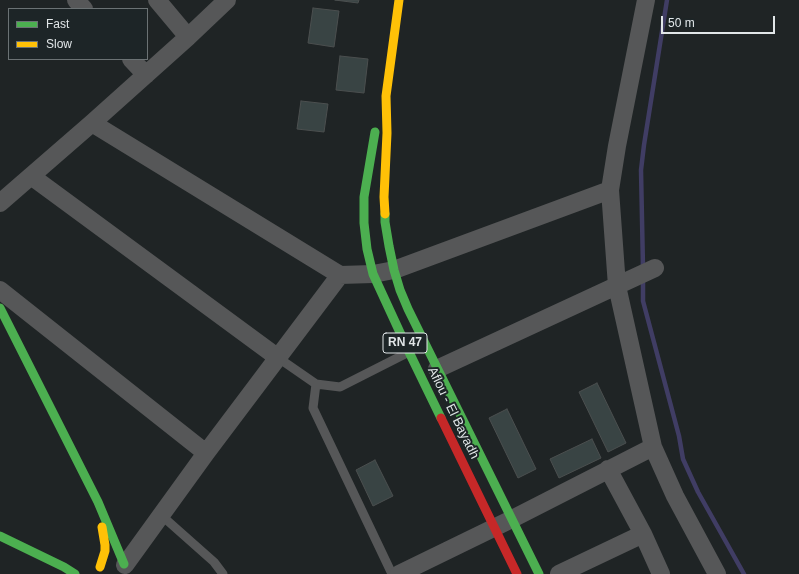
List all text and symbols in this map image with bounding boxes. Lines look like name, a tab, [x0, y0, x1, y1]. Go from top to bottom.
legend	[8, 8, 148, 60]
scale bar	[663, 8, 777, 34]
text: 50 m	[668, 16, 695, 30]
text: Fast	[46, 17, 69, 31]
text: Slow	[46, 37, 72, 51]
road number: RN 47	[383, 333, 427, 353]
street label: Aflou - El Bayadh	[424, 364, 482, 462]

